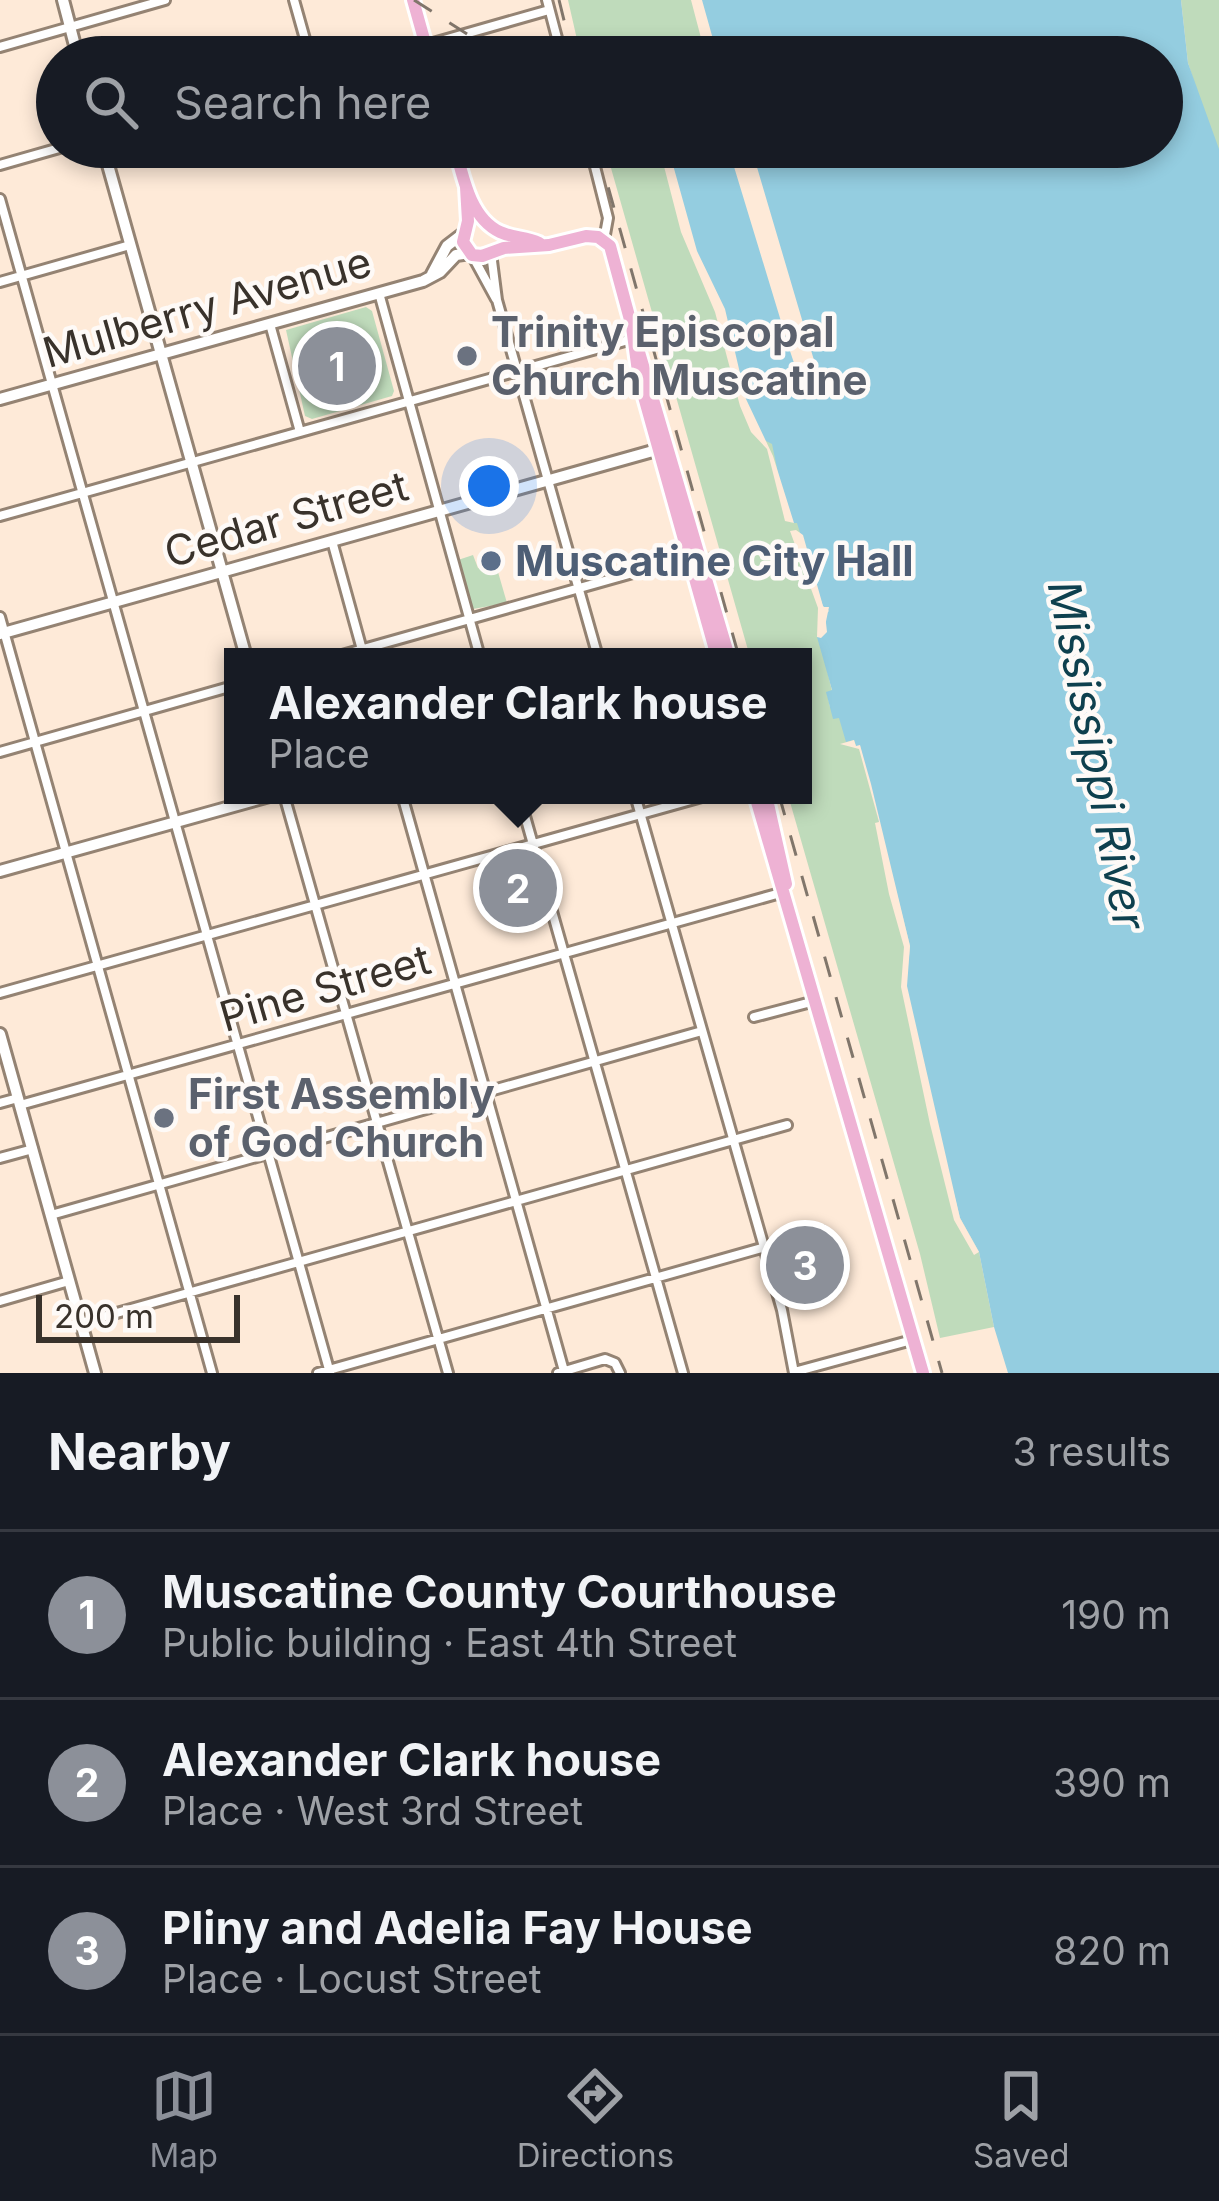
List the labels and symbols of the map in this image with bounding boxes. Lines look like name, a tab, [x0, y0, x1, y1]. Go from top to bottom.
street label: Mulberry Avenue	[37, 235, 377, 378]
place label: Trinity Episcopal Church Muscatine	[491, 306, 867, 405]
pin: 1	[298, 321, 376, 411]
marker: Trinity Episcopal Church Muscatine	[454, 343, 480, 369]
your location	[459, 456, 519, 516]
street label: Cedar Street	[158, 459, 413, 578]
place label: Muscatine City Hall	[515, 535, 914, 586]
marker: Muscatine City Hall	[478, 548, 504, 574]
water label: Mississippi River	[1037, 576, 1159, 936]
pin: 2	[479, 843, 557, 933]
street label: Pine Street	[214, 933, 436, 1042]
place label: First Assembly of God Church	[188, 1068, 495, 1167]
marker: First Assembly of God Church	[151, 1105, 177, 1131]
pin: 3	[766, 1220, 844, 1310]
scale bar	[36, 1289, 240, 1342]

